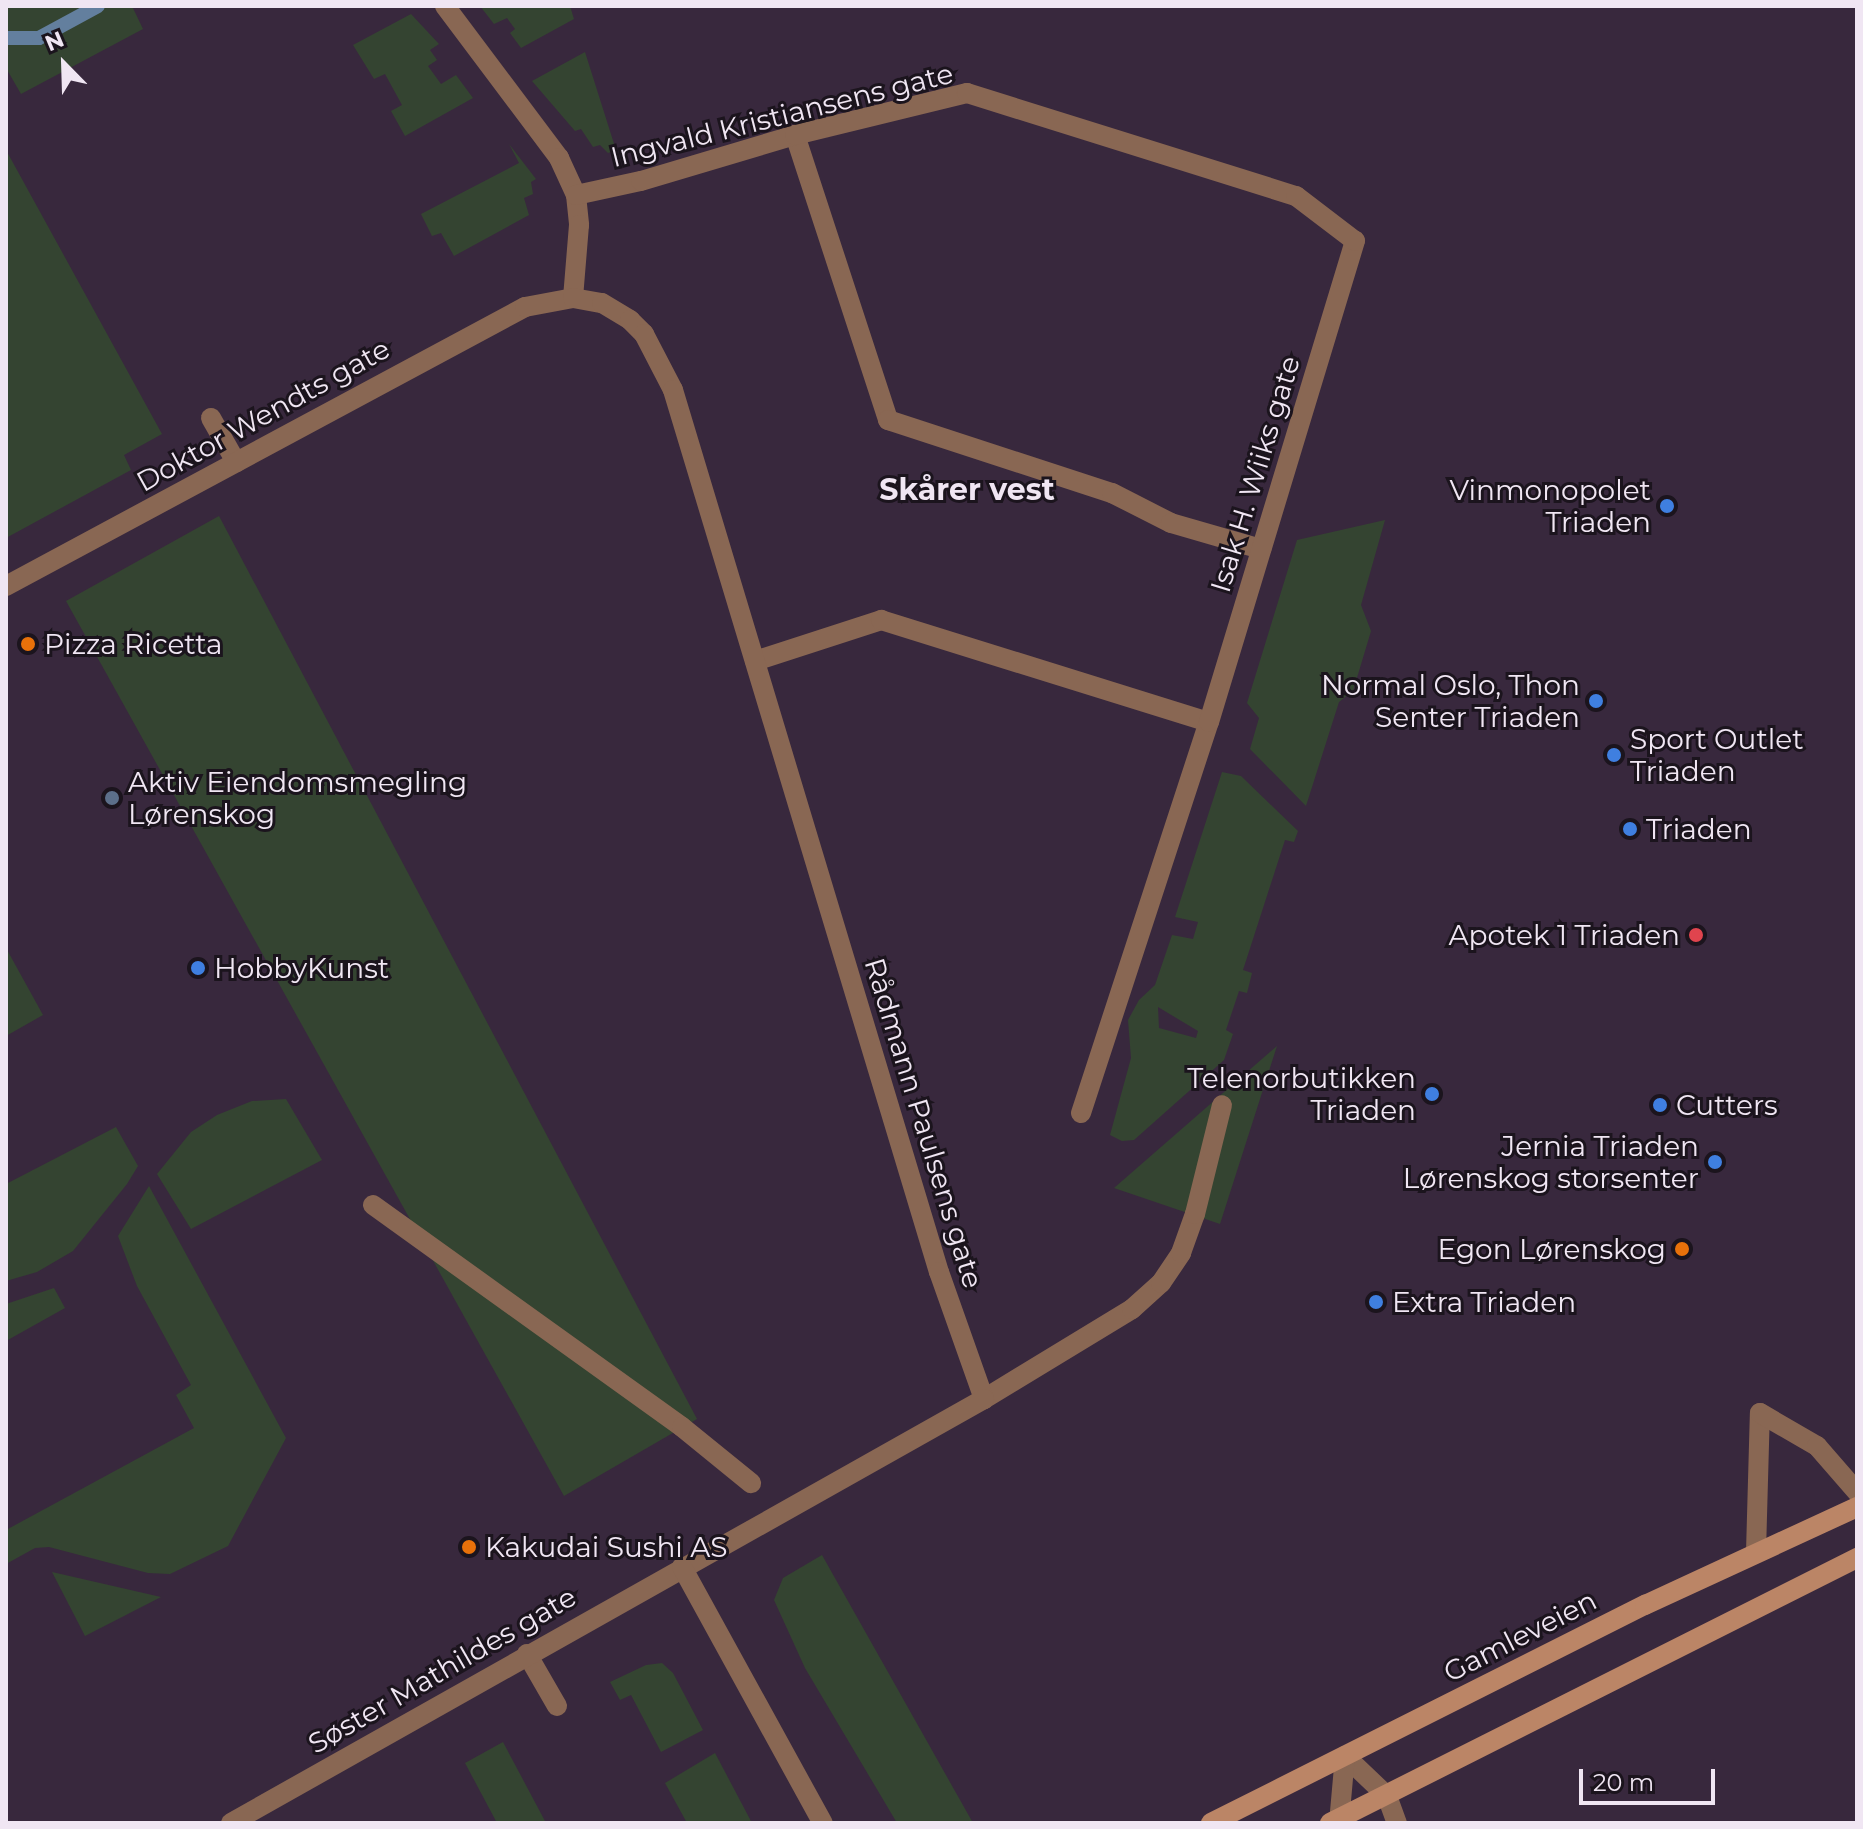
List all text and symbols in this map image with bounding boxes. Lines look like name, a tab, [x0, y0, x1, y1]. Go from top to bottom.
north arrow	[24, 24, 104, 104]
text: N	[41, 26, 68, 57]
street label: Ingvald Kristiansens gate	[607, 56, 957, 174]
street label: Doktor Wendts gate	[131, 331, 395, 499]
street label: Isak H. Wiiks gate	[1203, 352, 1307, 596]
district label: Skårer vest	[879, 472, 1055, 508]
place label: Vinmonopolet Triaden	[1449, 473, 1651, 539]
marker: Vinmonopolet Triaden	[1658, 497, 1676, 515]
place label: Pizza Ricetta	[44, 627, 223, 661]
marker: Pizza Ricetta	[19, 635, 37, 653]
place label: Normal Oslo, Thon Senter Triaden	[1321, 668, 1580, 734]
marker: Normal Oslo, Thon Senter Triaden	[1587, 692, 1605, 710]
place label: Sport Outlet Triaden	[1630, 722, 1804, 788]
marker: Sport Outlet Triaden	[1605, 746, 1623, 764]
place label: Aktiv Eiendomsmegling Lørenskog	[128, 765, 467, 831]
marker: Aktiv Eiendomsmegling Lørenskog	[103, 789, 121, 807]
place label: Triaden	[1646, 812, 1752, 846]
marker: Triaden	[1621, 820, 1639, 838]
place label: Apotek 1 Triaden	[1449, 918, 1680, 952]
marker: Apotek 1 Triaden	[1687, 926, 1705, 944]
place label: HobbyKunst	[214, 951, 389, 985]
street label: Rådmann Paulsens gate	[858, 954, 990, 1292]
marker: HobbyKunst	[189, 959, 207, 977]
place label: Telenorbutikken Triaden	[1187, 1061, 1416, 1127]
marker: Telenorbutikken Triaden	[1423, 1085, 1441, 1103]
place label: Cutters	[1676, 1088, 1778, 1122]
marker: Cutters	[1651, 1096, 1669, 1114]
place label: Jernia Triaden Lørenskog storsenter	[1403, 1129, 1699, 1195]
marker: Jernia Triaden Lørenskog storsenter	[1706, 1153, 1724, 1171]
place label: Egon Lørenskog	[1437, 1232, 1666, 1266]
marker: Egon Lørenskog	[1673, 1240, 1691, 1258]
place label: Extra Triaden	[1392, 1285, 1576, 1319]
marker: Extra Triaden	[1367, 1293, 1385, 1311]
place label: Kakudai Sushi AS	[485, 1530, 727, 1564]
marker: Kakudai Sushi AS	[460, 1538, 478, 1556]
street label: Søster Mathildes gate	[302, 1580, 582, 1760]
street label: Gamleveien	[1438, 1583, 1602, 1689]
scale bar	[1583, 1753, 1719, 1803]
text: 20 m	[1593, 1768, 1654, 1797]

